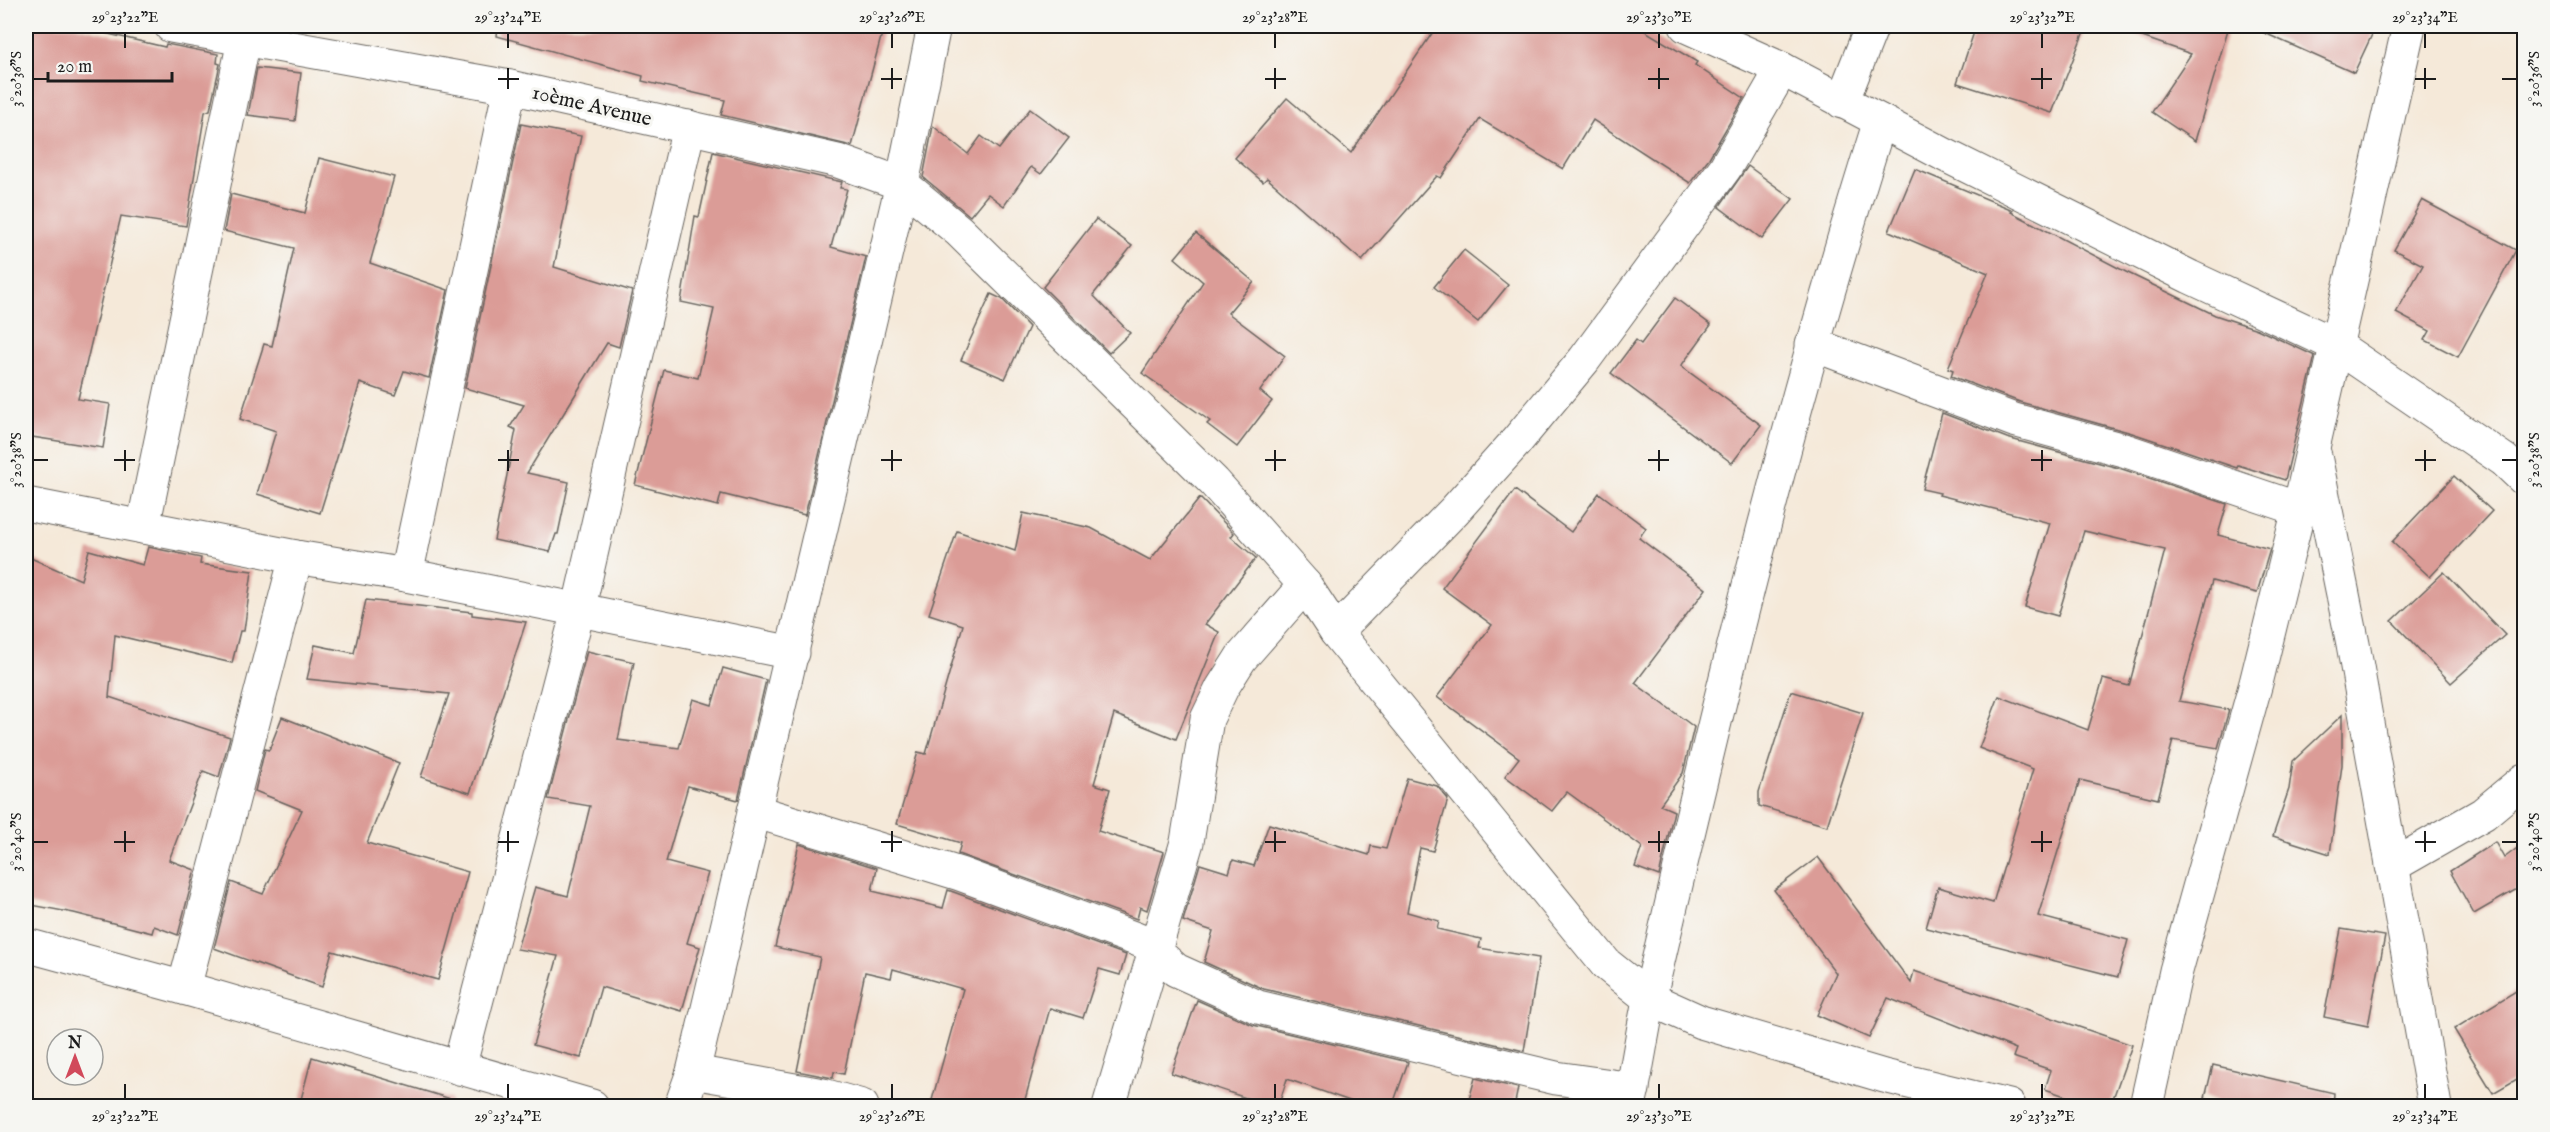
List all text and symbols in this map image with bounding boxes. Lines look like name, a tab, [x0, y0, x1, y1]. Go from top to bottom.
text: 29°23'22"E	[91, 8, 159, 27]
text: 29°23'24"E	[474, 8, 542, 27]
text: 29°23'26"E	[859, 8, 925, 27]
text: 29°23'28"E	[1242, 8, 1308, 27]
text: 29°23'30"E	[1626, 8, 1692, 27]
text: 29°23'32"E	[2009, 8, 2075, 27]
text: 29°23'34"E	[2392, 8, 2458, 27]
scale bar	[48, 45, 172, 83]
text: 3°20'36"S	[7, 51, 26, 107]
text: 3°20'36"S	[2525, 51, 2544, 107]
text: 20 m	[57, 56, 92, 79]
street label: 10ème Avenue	[529, 80, 655, 133]
text: 3°20'38"S	[7, 432, 26, 488]
text: 3°20'38"S	[2525, 432, 2544, 488]
text: 3°20'40"S	[7, 813, 26, 871]
text: 3°20'40"S	[2525, 813, 2544, 871]
north arrow	[45, 1027, 105, 1087]
text: N	[67, 1034, 82, 1054]
text: 29°23'22"E	[91, 1107, 159, 1126]
text: 29°23'24"E	[474, 1107, 542, 1126]
text: 29°23'26"E	[859, 1107, 925, 1126]
text: 29°23'28"E	[1242, 1107, 1308, 1126]
text: 29°23'30"E	[1626, 1107, 1692, 1126]
text: 29°23'32"E	[2009, 1107, 2075, 1126]
text: 29°23'34"E	[2392, 1107, 2458, 1126]

